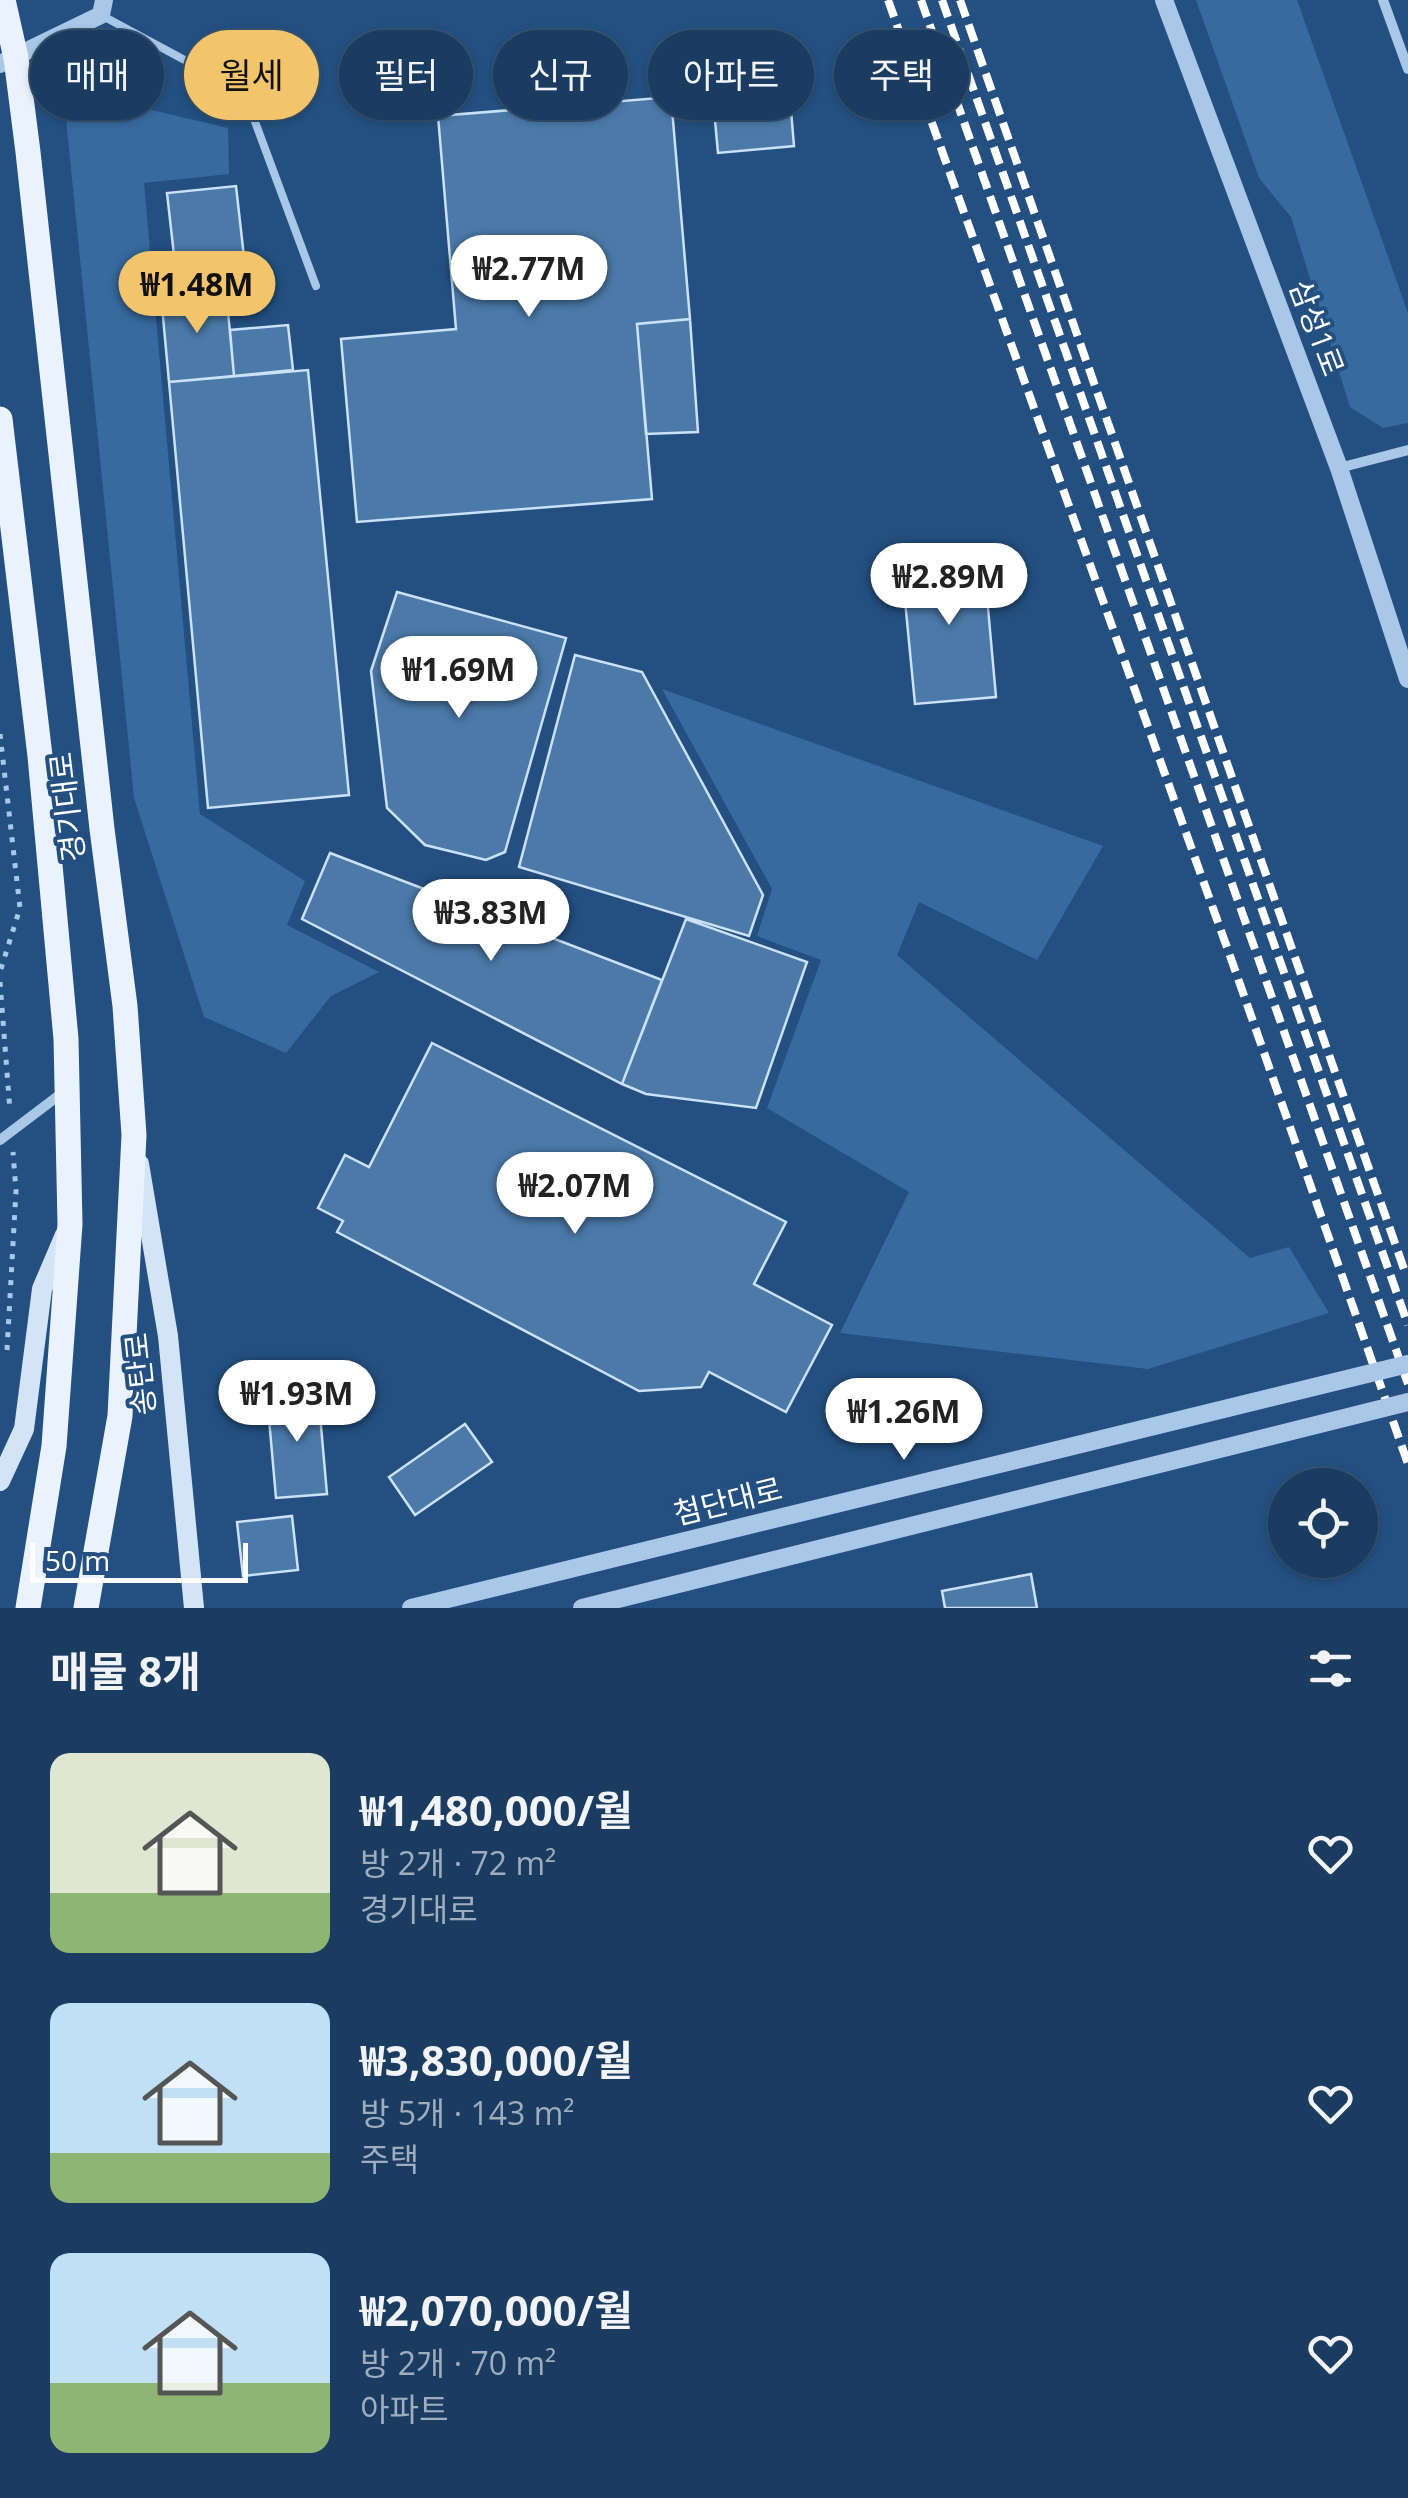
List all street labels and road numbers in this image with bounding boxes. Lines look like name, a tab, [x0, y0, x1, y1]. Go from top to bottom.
street label: 삼성1로	[1280, 273, 1354, 381]
street label: 경기대로	[39, 750, 94, 864]
street label: 송탄로	[115, 1331, 164, 1417]
street label: 첨단대로	[669, 1467, 786, 1534]

